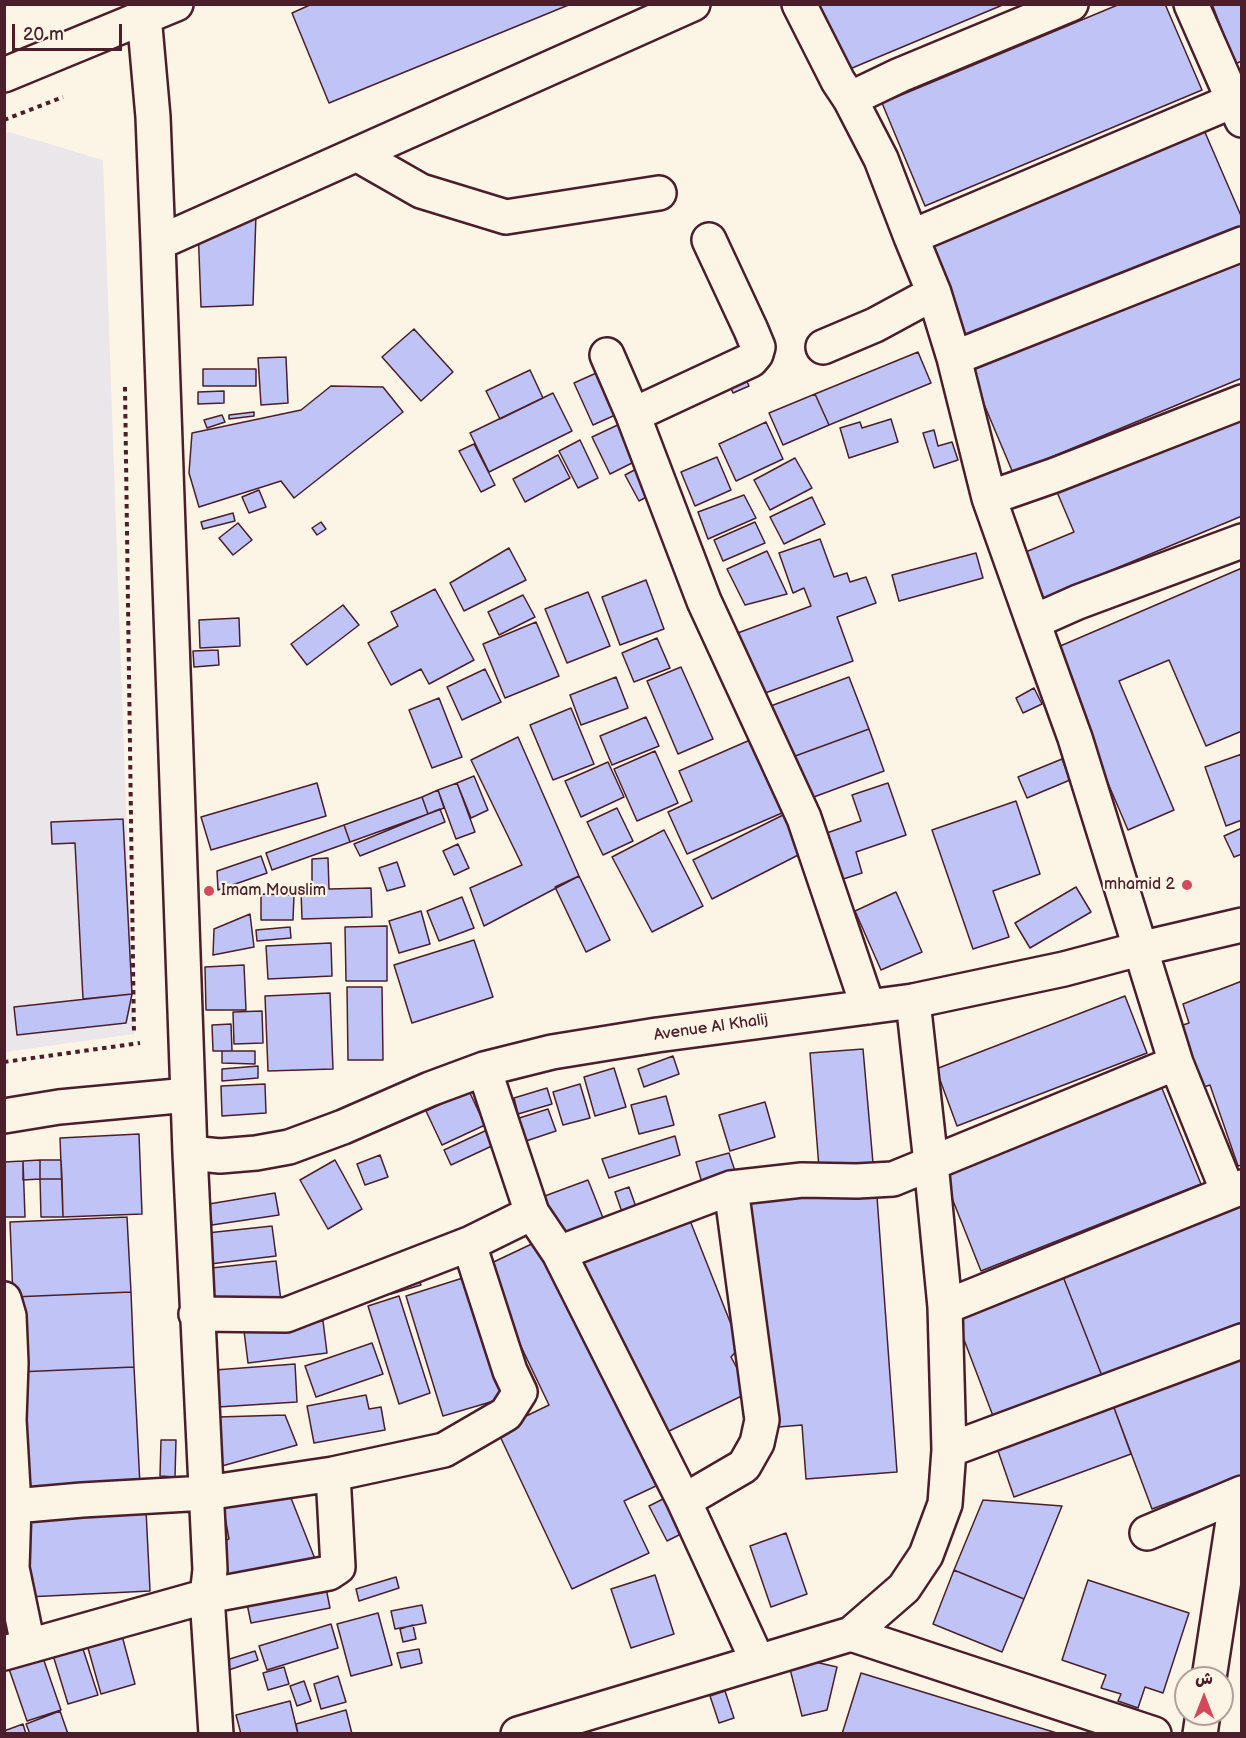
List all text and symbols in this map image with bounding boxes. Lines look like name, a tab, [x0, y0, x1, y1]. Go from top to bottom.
scale bar	[15, 12, 124, 50]
text: 20 m	[23, 24, 64, 45]
place label: mhamid 2	[1104, 875, 1175, 895]
marker: mhamid 2	[1180, 878, 1194, 892]
place label: Imam Mouslim	[221, 881, 326, 901]
marker: Imam Mouslim	[202, 884, 216, 898]
street label: Avenue Al Khalij	[653, 1010, 769, 1046]
north arrow	[1174, 1666, 1234, 1726]
text: ش	[1195, 1670, 1213, 1689]

